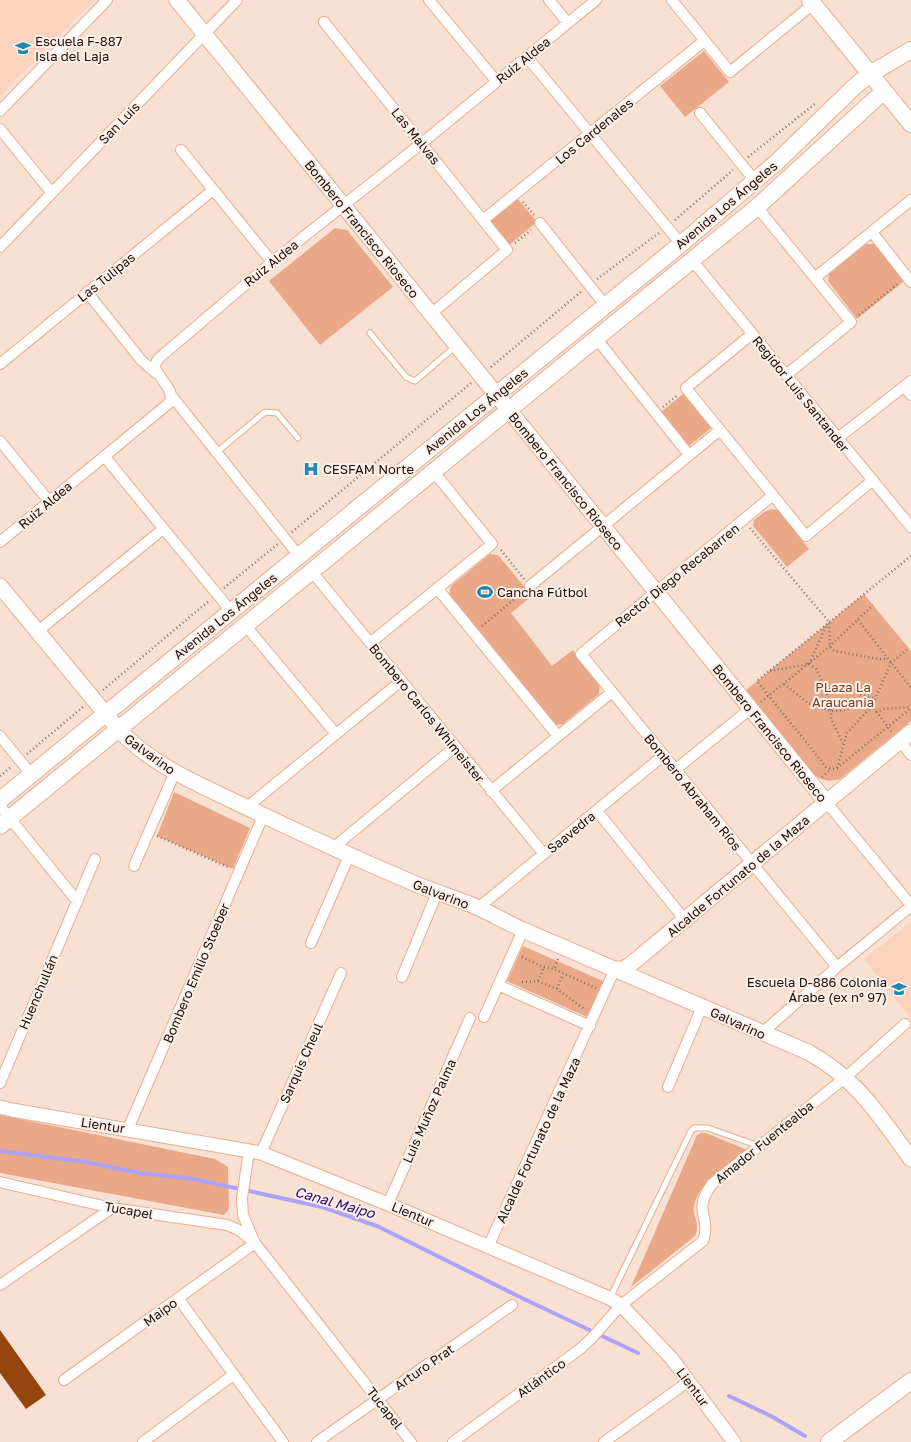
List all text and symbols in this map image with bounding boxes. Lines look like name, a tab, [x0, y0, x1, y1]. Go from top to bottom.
place label: Escuela F-887 Isla del Laja	[35, 33, 123, 64]
street label: Ruiz Aldea	[493, 33, 553, 87]
school or university icon: Escuela F-887 Isla del Laja	[14, 39, 32, 57]
street label: Los Cardenales	[552, 95, 636, 167]
street label: San Luis	[95, 99, 143, 147]
street label: Las Malvas	[388, 104, 444, 168]
street label: Bombero Francisco Rioseco	[301, 157, 423, 301]
street label: Avenida Los Ángeles	[672, 158, 780, 252]
street label: Ruiz Aldea	[241, 236, 301, 290]
street label: Las Tulipas	[74, 249, 138, 305]
street label: Regidor Luis Santander	[749, 333, 853, 455]
street label: Avenida Los Ángeles	[421, 364, 531, 458]
street label: Bombero Francisco Rioseco	[505, 409, 627, 553]
hospital icon: CESFAM Norte	[302, 460, 320, 478]
place label: CESFAM Norte	[323, 461, 414, 477]
street label: Ruiz Aldea	[15, 478, 75, 532]
street label: Rector Diego Recabarren	[612, 520, 742, 630]
street label: Avenida Los Ángeles	[170, 569, 280, 663]
sports icon: Cancha Fútbol	[476, 583, 494, 601]
place label: Cancha Fútbol	[497, 584, 588, 600]
street label: Bombero Carlos Whimeister	[366, 640, 488, 786]
street label: Bombero Francisco Rioseco	[709, 661, 831, 805]
park label: PLaza La Araucania	[812, 679, 874, 710]
street label: Galvarino	[121, 730, 179, 778]
street label: Bombero Abraham Ríos	[641, 730, 745, 854]
street label: Saavedra	[544, 808, 598, 856]
street label: Alcalde Fortunato de la Maza	[664, 812, 812, 940]
street label: Galvarino	[411, 876, 472, 912]
street label: Bombero Emilio Stoeber	[159, 901, 233, 1045]
street label: Huenchullán	[15, 952, 61, 1032]
place label: Escuela D-886 Colonia Árabe (ex n° 97)	[747, 974, 887, 1005]
school or university icon: Escuela D-886 Colonia Árabe (ex n° 97)	[890, 980, 908, 998]
street label: Galvarino	[708, 1004, 768, 1042]
street label: Sarquis Cheul	[276, 1020, 326, 1106]
street label: Alcalde Fortunato de la Maza	[492, 1055, 584, 1225]
street label: Luis Muñoz Palma	[399, 1057, 459, 1165]
street label: Amador Fuentealba	[711, 1097, 817, 1187]
street label: Lientur	[80, 1114, 126, 1136]
water label: Canal Maipo	[293, 1182, 379, 1222]
street label: Tucapel	[104, 1198, 154, 1222]
street label: Lientur	[389, 1198, 437, 1230]
street label: Maipo	[140, 1294, 180, 1330]
street label: Arturo Prat	[391, 1341, 457, 1393]
street label: Atlántico	[514, 1355, 569, 1401]
street label: Lientur	[673, 1364, 713, 1410]
street label: Tucapel	[364, 1384, 406, 1432]

